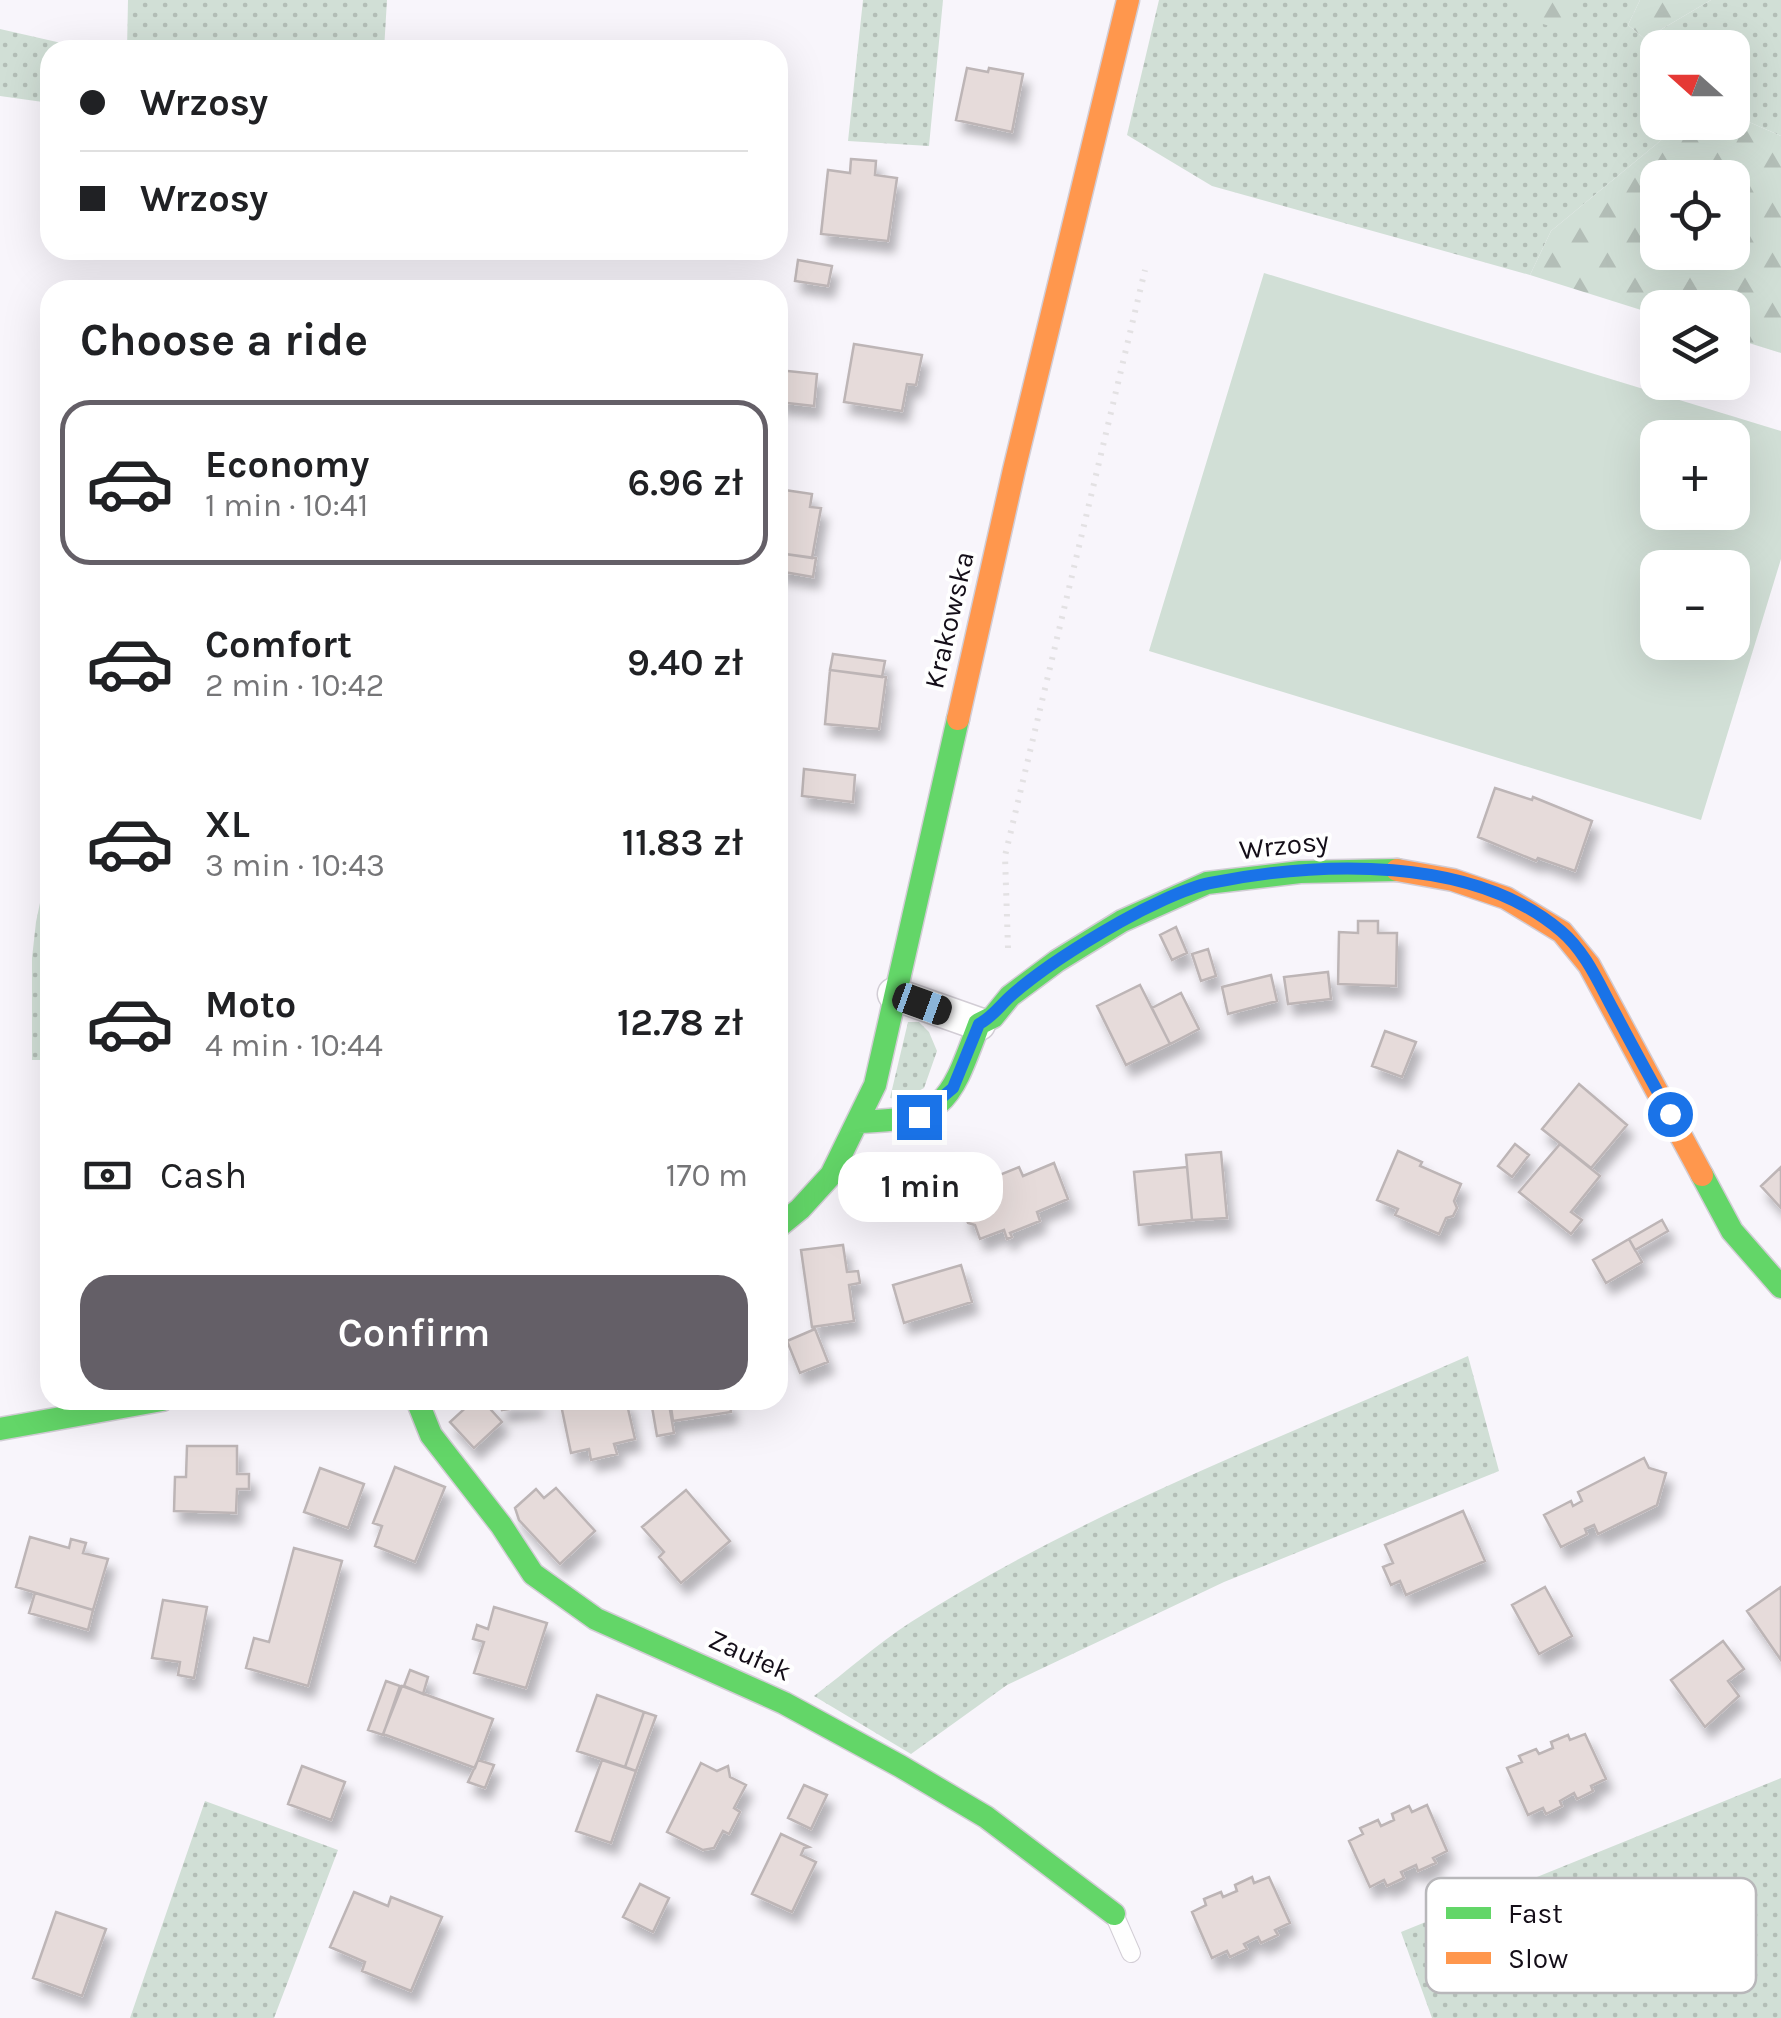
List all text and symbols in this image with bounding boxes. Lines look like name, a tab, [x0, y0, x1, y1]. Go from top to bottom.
north arrow	[1640, 30, 1750, 140]
map controls	[1640, 30, 1750, 660]
text: Wrzosy	[140, 80, 268, 125]
button: locate	[1640, 160, 1750, 270]
text: Wrzosy	[140, 176, 268, 221]
button: layers	[1640, 290, 1750, 400]
text: Choose a ride	[80, 314, 368, 366]
button: +	[1640, 420, 1750, 530]
icon: car	[85, 438, 175, 528]
text: Economy	[205, 442, 369, 487]
text: 6.96 zł	[628, 460, 743, 505]
text: 1 min · 10:41	[205, 487, 368, 524]
street label: Krakowska	[917, 548, 981, 692]
button: −	[1640, 550, 1750, 660]
icon: car	[85, 618, 175, 708]
text: Comfort	[205, 622, 352, 667]
text: 9.40 zł	[627, 640, 743, 685]
text: 2 min · 10:42	[205, 667, 384, 704]
icon: car	[85, 798, 175, 888]
text: XL	[205, 802, 250, 847]
text: 11.83 zł	[622, 820, 743, 865]
street label: Wrzosy	[1237, 824, 1331, 866]
text: 3 min · 10:43	[205, 847, 385, 884]
icon: car	[85, 978, 175, 1068]
car	[889, 980, 955, 1028]
text: Moto	[205, 982, 296, 1027]
text: 12.78 zł	[617, 1000, 743, 1045]
text: 4 min · 10:44	[205, 1027, 383, 1064]
route start	[1648, 1092, 1693, 1137]
route end	[897, 1095, 942, 1140]
icon: cash	[80, 1148, 135, 1203]
callout: 1 min	[836, 1152, 1002, 1222]
text: Cash	[160, 1153, 247, 1198]
text: 170 m	[666, 1157, 748, 1194]
text: 1 min	[881, 1168, 960, 1205]
button: Confirm	[80, 1275, 748, 1390]
street label: Zaułek	[704, 1622, 796, 1688]
legend	[1426, 1878, 1756, 1993]
text: Fast	[1508, 1897, 1563, 1930]
text: Slow	[1508, 1942, 1568, 1975]

